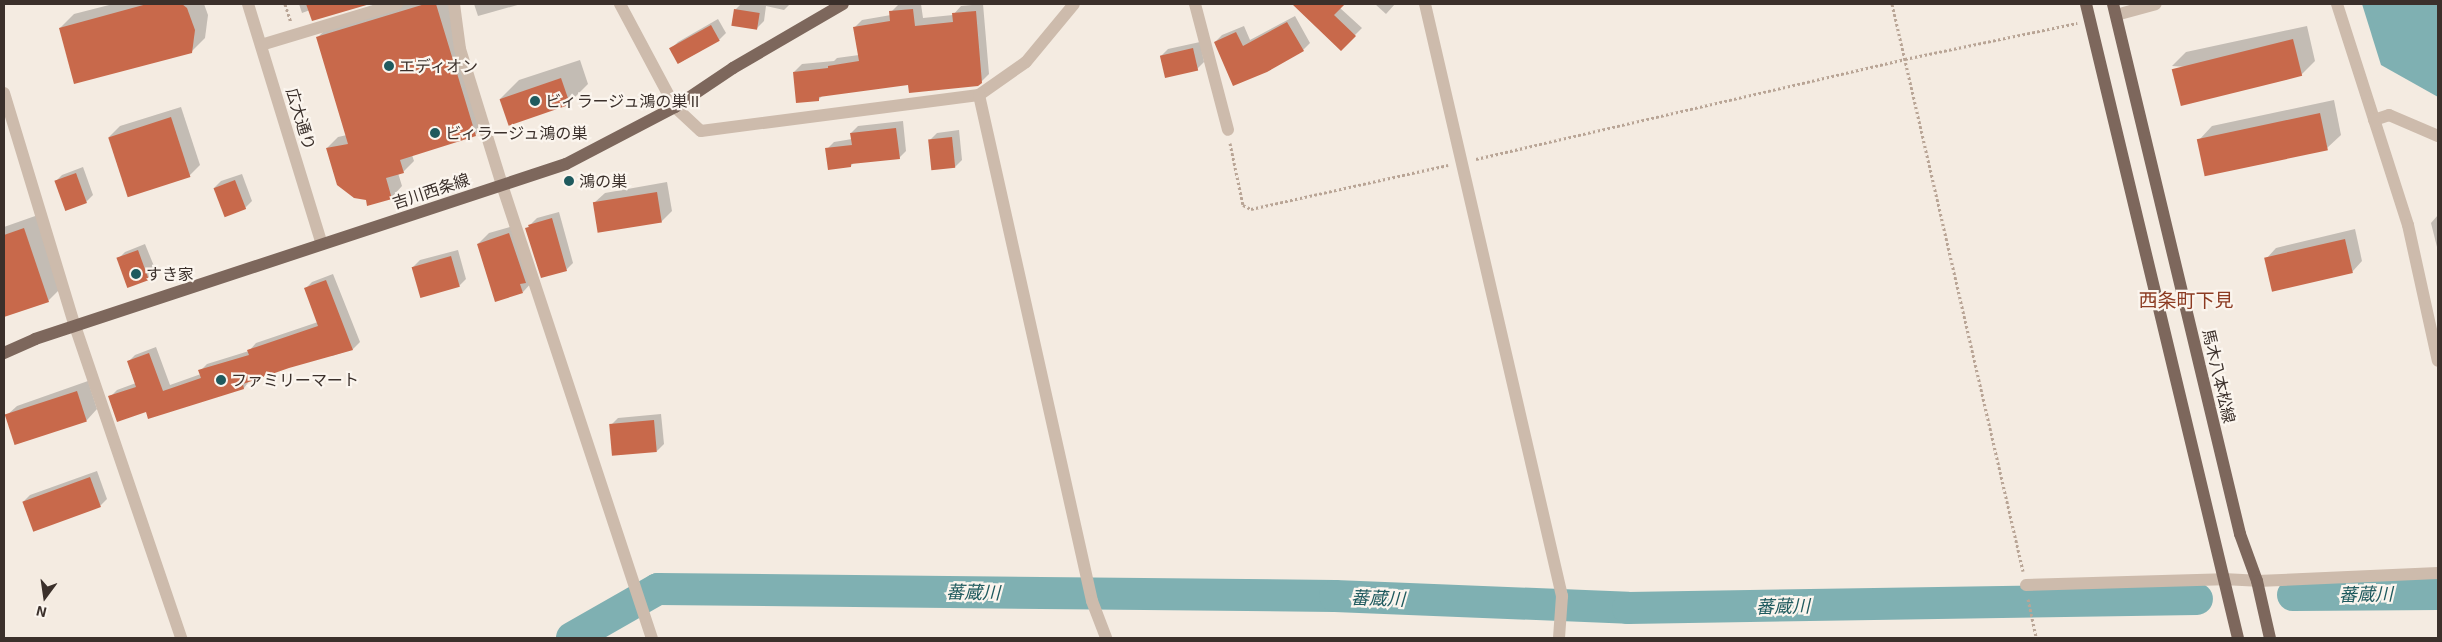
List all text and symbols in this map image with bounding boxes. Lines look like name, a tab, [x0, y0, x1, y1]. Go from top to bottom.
place label: エディオン	[399, 56, 479, 76]
marker: エディオン	[383, 60, 395, 72]
street label: 広大通り	[282, 86, 320, 152]
place label: ビィラージュ鴻の巣 II	[545, 91, 701, 111]
marker: ビィラージュ鴻の巣 II	[529, 95, 541, 107]
place label: ビィラージュ鴻の巣	[445, 123, 589, 143]
marker: ビィラージュ鴻の巣	[429, 127, 441, 139]
street label: 吉川西条線	[390, 170, 472, 212]
place label: 鴻の巣	[579, 171, 627, 191]
marker: 鴻の巣	[563, 175, 575, 187]
place label: すき家	[146, 264, 194, 284]
marker: すき家	[130, 268, 142, 280]
district label: 西条町下見	[2139, 289, 2233, 311]
street label: 馬木八本松線	[2199, 327, 2239, 425]
place label: ファミリーマート	[231, 370, 359, 390]
marker: ファミリーマート	[215, 374, 227, 386]
north arrow	[20, 572, 70, 622]
water label: 蕃蔵川	[946, 581, 1000, 603]
water label: 蕃蔵川	[2339, 583, 2393, 605]
water label: 蕃蔵川	[1351, 586, 1405, 610]
water label: 蕃蔵川	[1756, 595, 1810, 617]
text: N	[34, 603, 48, 622]

